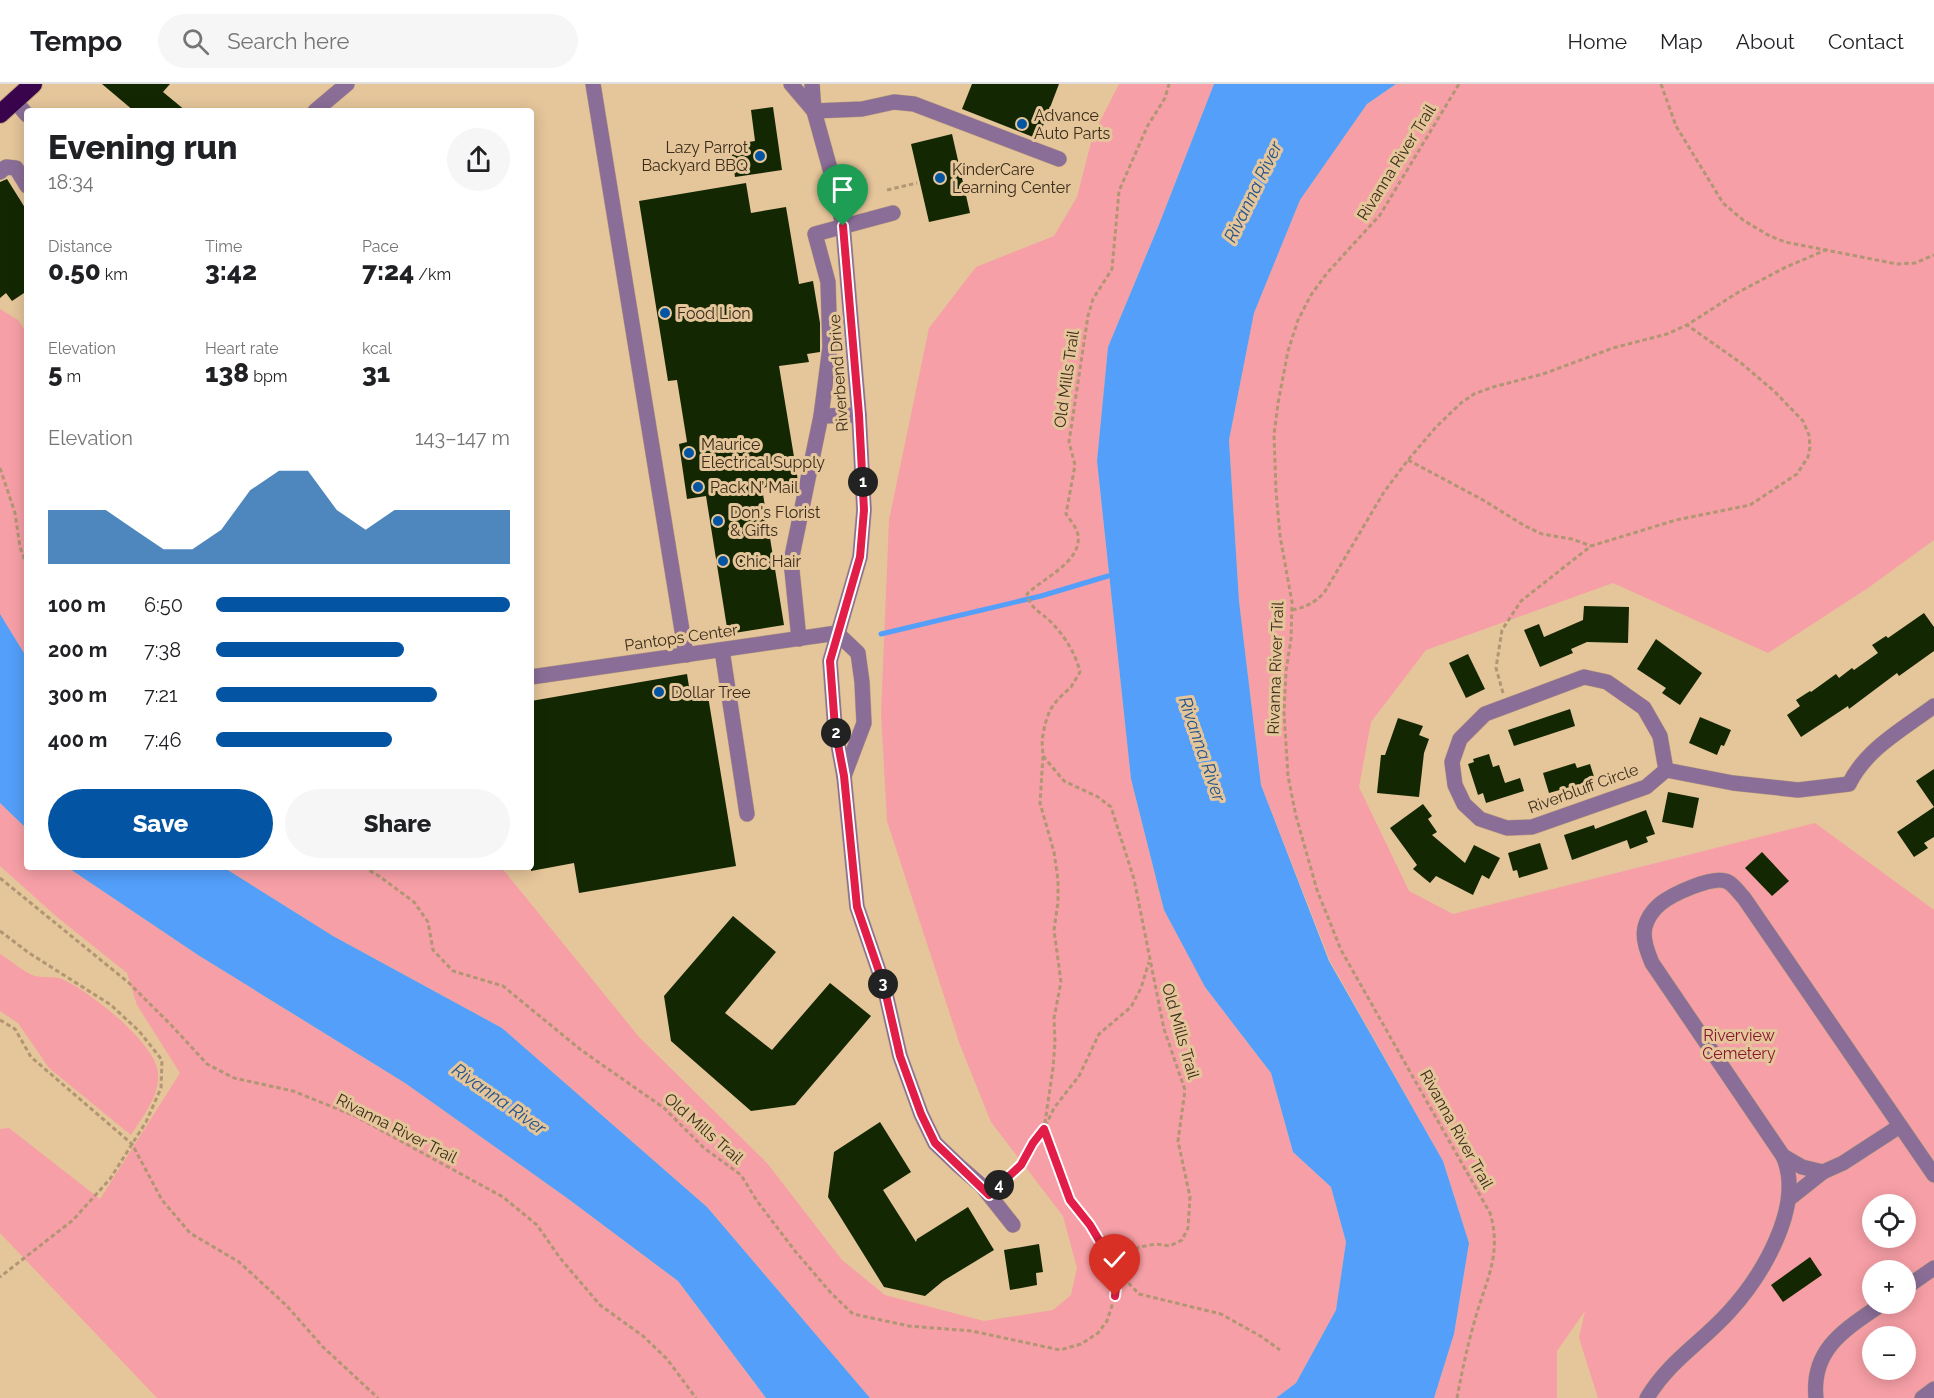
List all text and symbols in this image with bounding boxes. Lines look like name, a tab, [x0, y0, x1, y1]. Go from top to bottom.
search box	[158, 14, 578, 68]
text: Tempo	[30, 25, 122, 58]
icon: search	[179, 25, 212, 58]
text: Search here	[227, 28, 349, 54]
text: Home	[1568, 29, 1627, 54]
text: Map	[1660, 29, 1703, 54]
text: About	[1736, 29, 1795, 54]
text: Contact	[1828, 29, 1904, 54]
street label: Rivanna River Trail	[1353, 100, 1440, 224]
place label: Advance Auto Parts	[1034, 106, 1111, 143]
marker: Advance Auto Parts	[1015, 117, 1029, 131]
text: Evening run	[48, 128, 238, 167]
button: share	[447, 128, 510, 191]
water label: Rivanna River	[1219, 137, 1286, 246]
place label: Lazy Parrot Backyard BBQ	[641, 138, 749, 175]
marker: Lazy Parrot Backyard BBQ	[753, 149, 767, 163]
place label: KinderCare Learning Center	[952, 160, 1071, 197]
pin	[817, 164, 868, 226]
text: 18:34	[48, 170, 94, 194]
marker: KinderCare Learning Center	[933, 171, 947, 185]
icon: arrive	[826, 173, 859, 206]
text: Distance	[48, 237, 112, 256]
text: Time	[205, 237, 242, 256]
text: Pace	[362, 237, 399, 256]
text: 0.50	[48, 256, 101, 286]
text: 3:42	[205, 256, 257, 286]
text: 7:24	[362, 256, 414, 286]
text: km	[101, 265, 128, 284]
text: /km	[414, 265, 451, 284]
place label: Food Lion	[677, 304, 751, 323]
marker: Food Lion	[658, 306, 672, 320]
street label: Riverbend Drive	[825, 313, 852, 432]
street label: Old Mills Trail	[1050, 328, 1083, 429]
text: Elevation	[48, 339, 116, 358]
text: Heart rate	[205, 339, 279, 358]
text: kcal	[362, 339, 392, 358]
text: 5	[48, 358, 63, 388]
text: 138	[205, 358, 249, 388]
text: 31	[362, 358, 390, 388]
text: m	[63, 367, 81, 386]
text: bpm	[249, 367, 288, 386]
text: Elevation	[48, 426, 133, 450]
text: 143–147 m	[415, 426, 510, 450]
place label: Maurice Electrical Supply	[701, 435, 825, 472]
marker: Maurice Electrical Supply	[682, 446, 696, 460]
pin: 1	[848, 467, 878, 497]
text: 1	[859, 472, 867, 491]
place label: Pack N’ Mail	[710, 478, 799, 497]
marker: Pack N’ Mail	[691, 480, 705, 494]
place label: Don's Florist & Gifts	[730, 503, 821, 540]
marker: Don's Florist & Gifts	[711, 514, 725, 528]
place label: Chic Hair	[735, 552, 802, 571]
marker: Chic Hair	[716, 554, 730, 568]
text: 100 m	[48, 593, 106, 617]
text: 6:50	[144, 593, 183, 617]
street label: Rivanna River Trail	[1264, 601, 1287, 735]
street label: Pantops Center	[623, 620, 739, 655]
text: 200 m	[48, 638, 107, 662]
text: 7:38	[144, 638, 181, 662]
text: 300 m	[48, 683, 107, 707]
text: 7:21	[144, 683, 177, 707]
place label: Dollar Tree	[671, 683, 751, 702]
marker: Dollar Tree	[652, 685, 666, 699]
water label: Rivanna River	[1175, 694, 1230, 805]
pin: 2	[821, 718, 851, 748]
text: 2	[831, 723, 841, 742]
text: 400 m	[48, 728, 107, 752]
text: 7:46	[144, 728, 181, 752]
street label: Riverbluff Circle	[1525, 760, 1641, 817]
button: Save	[48, 789, 273, 858]
button: Share	[285, 789, 510, 858]
pin: 3	[868, 969, 898, 999]
text: 3	[879, 974, 887, 993]
street label: Old Mills Trail	[1158, 981, 1203, 1082]
park label: Riverview Cemetery	[1702, 1026, 1776, 1063]
water label: Rivanna River	[448, 1059, 551, 1139]
street label: Rivanna River Trail	[1416, 1066, 1497, 1193]
street label: Old Mills Trail	[660, 1089, 748, 1168]
street label: Rivanna River Trail	[333, 1090, 461, 1167]
pin: 4	[984, 1170, 1014, 1200]
text: 4	[994, 1175, 1004, 1194]
map controls	[1862, 1194, 1916, 1380]
button: locate	[1862, 1194, 1916, 1248]
pin	[1089, 1234, 1140, 1296]
icon: check	[1098, 1243, 1131, 1276]
button: +	[1862, 1260, 1916, 1314]
button: −	[1862, 1326, 1916, 1380]

